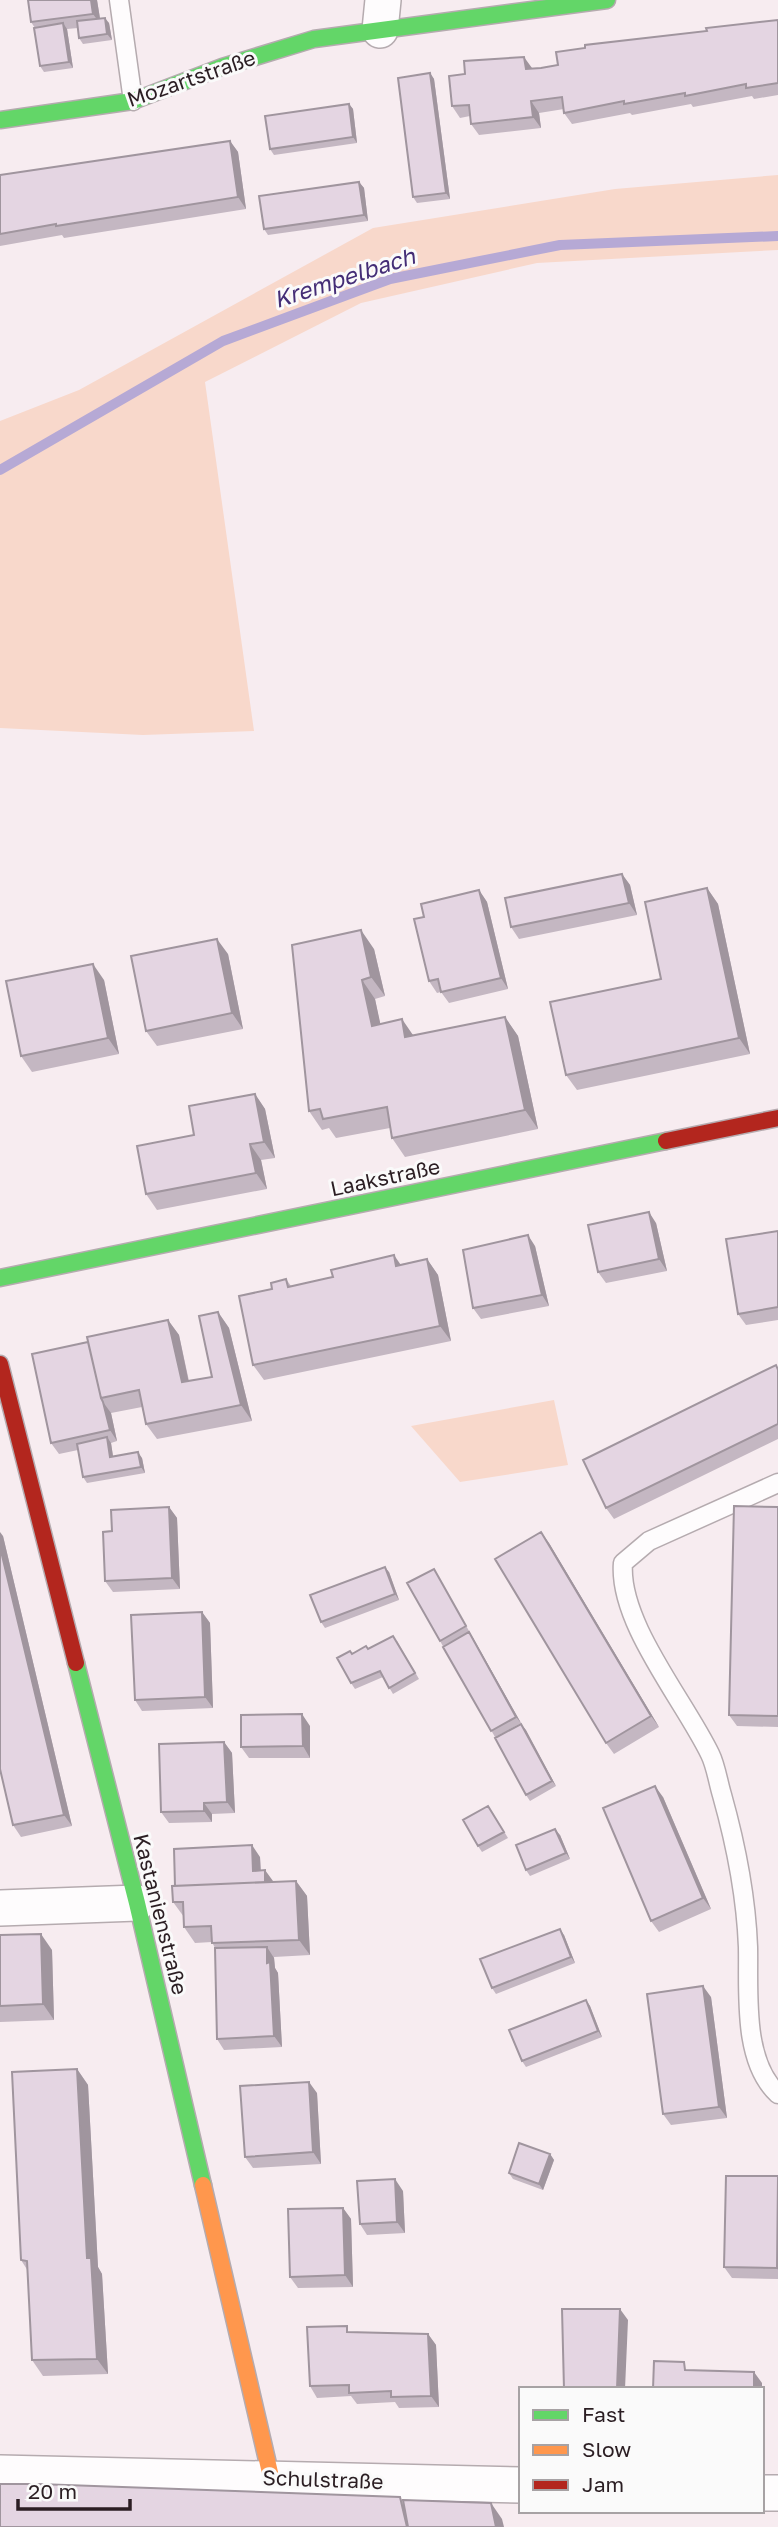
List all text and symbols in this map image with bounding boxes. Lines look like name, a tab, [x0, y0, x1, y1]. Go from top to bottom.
street label: Mozartstraße	[123, 44, 259, 112]
water label: Krempelbach	[270, 241, 419, 313]
street label: Laakstraße	[328, 1153, 442, 1201]
street label: Kastanienstraße	[128, 1831, 194, 1997]
legend	[519, 2387, 764, 2513]
text: Fast	[582, 2401, 625, 2427]
text: Slow	[582, 2436, 631, 2462]
street label: Schulstraße	[262, 2464, 384, 2494]
scale bar	[18, 2468, 130, 2512]
text: Jam	[582, 2471, 624, 2497]
text: 20 m	[28, 2478, 77, 2504]

